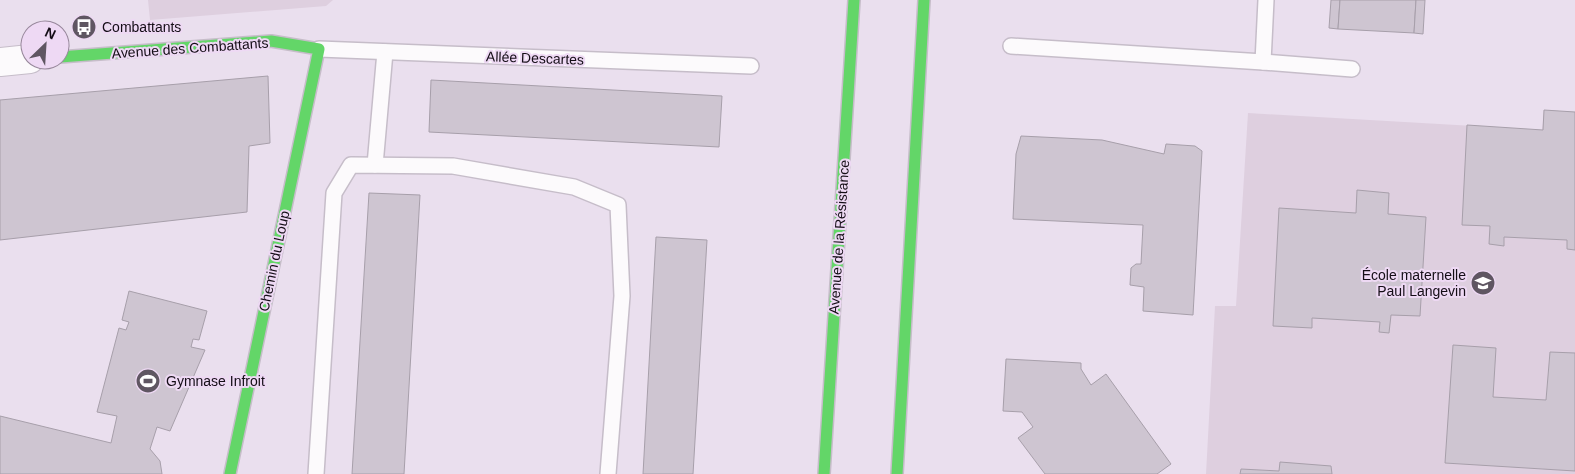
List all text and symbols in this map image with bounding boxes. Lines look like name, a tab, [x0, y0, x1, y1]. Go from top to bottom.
bus stop icon: Combattants	[71, 14, 97, 40]
place label: Combattants	[102, 19, 181, 35]
north arrow	[20, 20, 70, 70]
text: N	[43, 24, 58, 43]
street label: Avenue des Combattants	[111, 35, 269, 61]
street label: Allée Descartes	[486, 48, 584, 68]
street label: Avenue de la Résistance	[826, 159, 852, 315]
street label: Chemin du Loup	[255, 209, 293, 313]
place label: École maternelle Paul Langevin	[1362, 267, 1466, 299]
school or university icon: École maternelle Paul Langevin	[1470, 270, 1496, 296]
sports icon: Gymnase Infroit	[135, 368, 161, 394]
place label: Gymnase Infroit	[166, 373, 265, 389]

